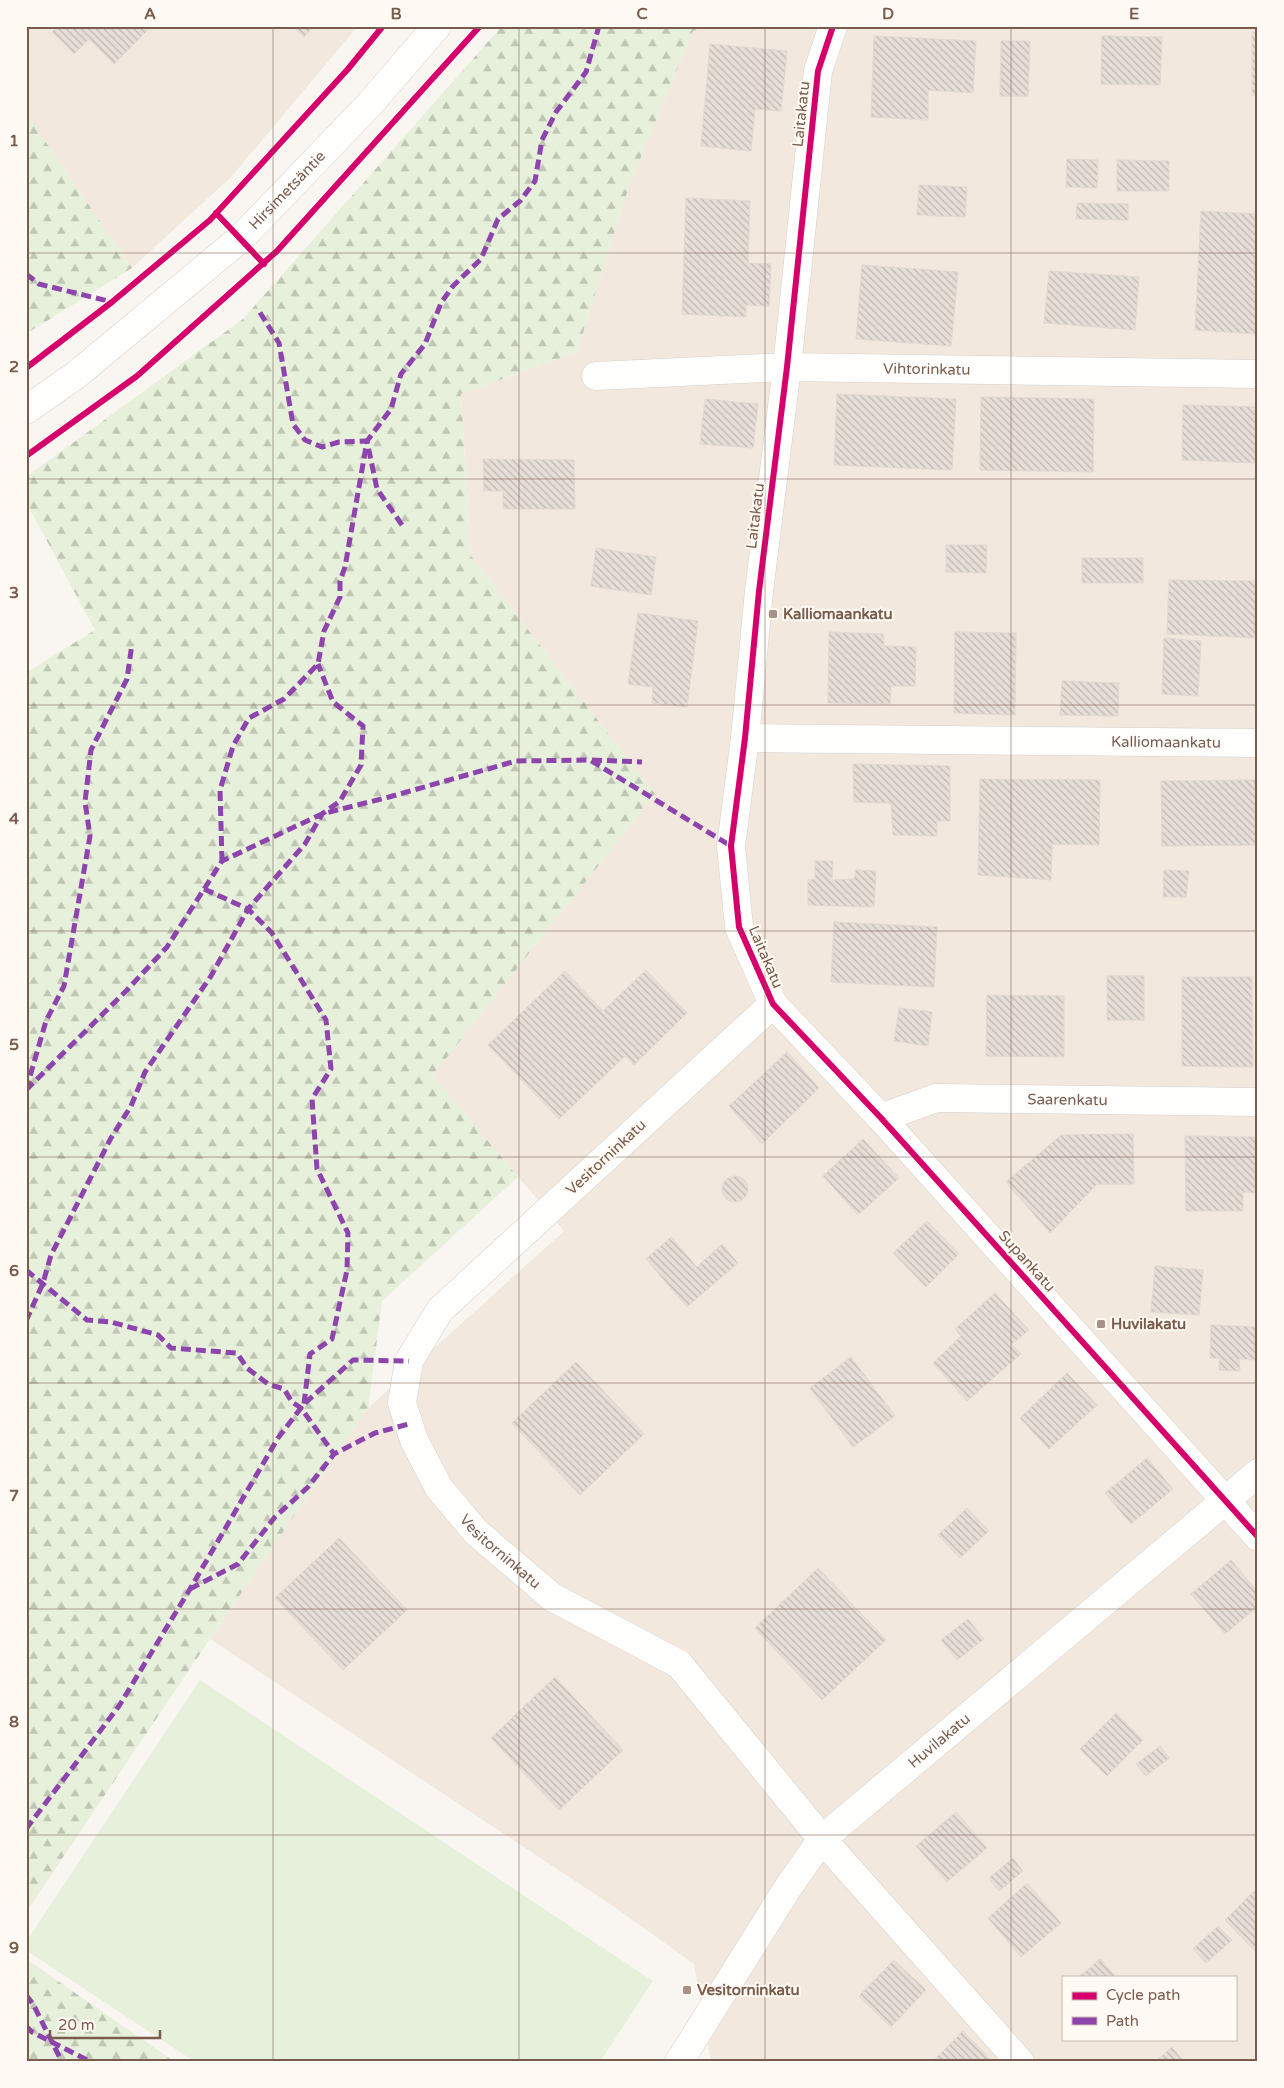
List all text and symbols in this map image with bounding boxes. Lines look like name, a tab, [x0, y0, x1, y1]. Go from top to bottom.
text: A	[144, 4, 156, 24]
text: B	[390, 4, 402, 24]
text: C	[636, 4, 648, 24]
text: D	[882, 4, 894, 24]
text: E	[1129, 4, 1139, 24]
street label: Laitakatu	[789, 80, 813, 148]
text: 1	[9, 131, 19, 151]
street label: Hirsimetsäntie	[245, 147, 329, 233]
text: 2	[9, 357, 19, 377]
street label: Vihtorinkatu	[883, 359, 971, 379]
street label: Laitakatu	[742, 482, 768, 550]
text: 3	[9, 583, 19, 603]
place label: Kalliomaankatu	[783, 605, 893, 623]
marker: Kalliomaankatu	[767, 608, 779, 620]
street label: Kalliomaankatu	[1111, 733, 1221, 752]
text: 4	[9, 809, 19, 829]
street label: Laitakatu	[745, 923, 787, 991]
text: 5	[9, 1035, 19, 1055]
street label: Saarenkatu	[1027, 1090, 1108, 1109]
street label: Vesitorninkatu	[562, 1115, 650, 1199]
street label: Supankatu	[995, 1227, 1059, 1295]
text: 6	[9, 1261, 19, 1281]
place label: Huvilakatu	[1111, 1315, 1186, 1333]
marker: Huvilakatu	[1095, 1318, 1107, 1330]
text: 7	[9, 1486, 19, 1506]
street label: Vesitorninkatu	[456, 1511, 544, 1592]
street label: Huvilakatu	[905, 1710, 974, 1772]
text: 8	[9, 1712, 19, 1732]
text: 9	[9, 1938, 19, 1958]
legend	[1062, 1976, 1236, 2040]
place label: Vesitorninkatu	[697, 1981, 800, 1999]
marker: Vesitorninkatu	[681, 1984, 693, 1996]
text: Cycle path	[1106, 1986, 1180, 2004]
scale bar	[50, 2008, 160, 2040]
text: Path	[1106, 2012, 1139, 2030]
text: 20 m	[58, 2016, 95, 2034]

